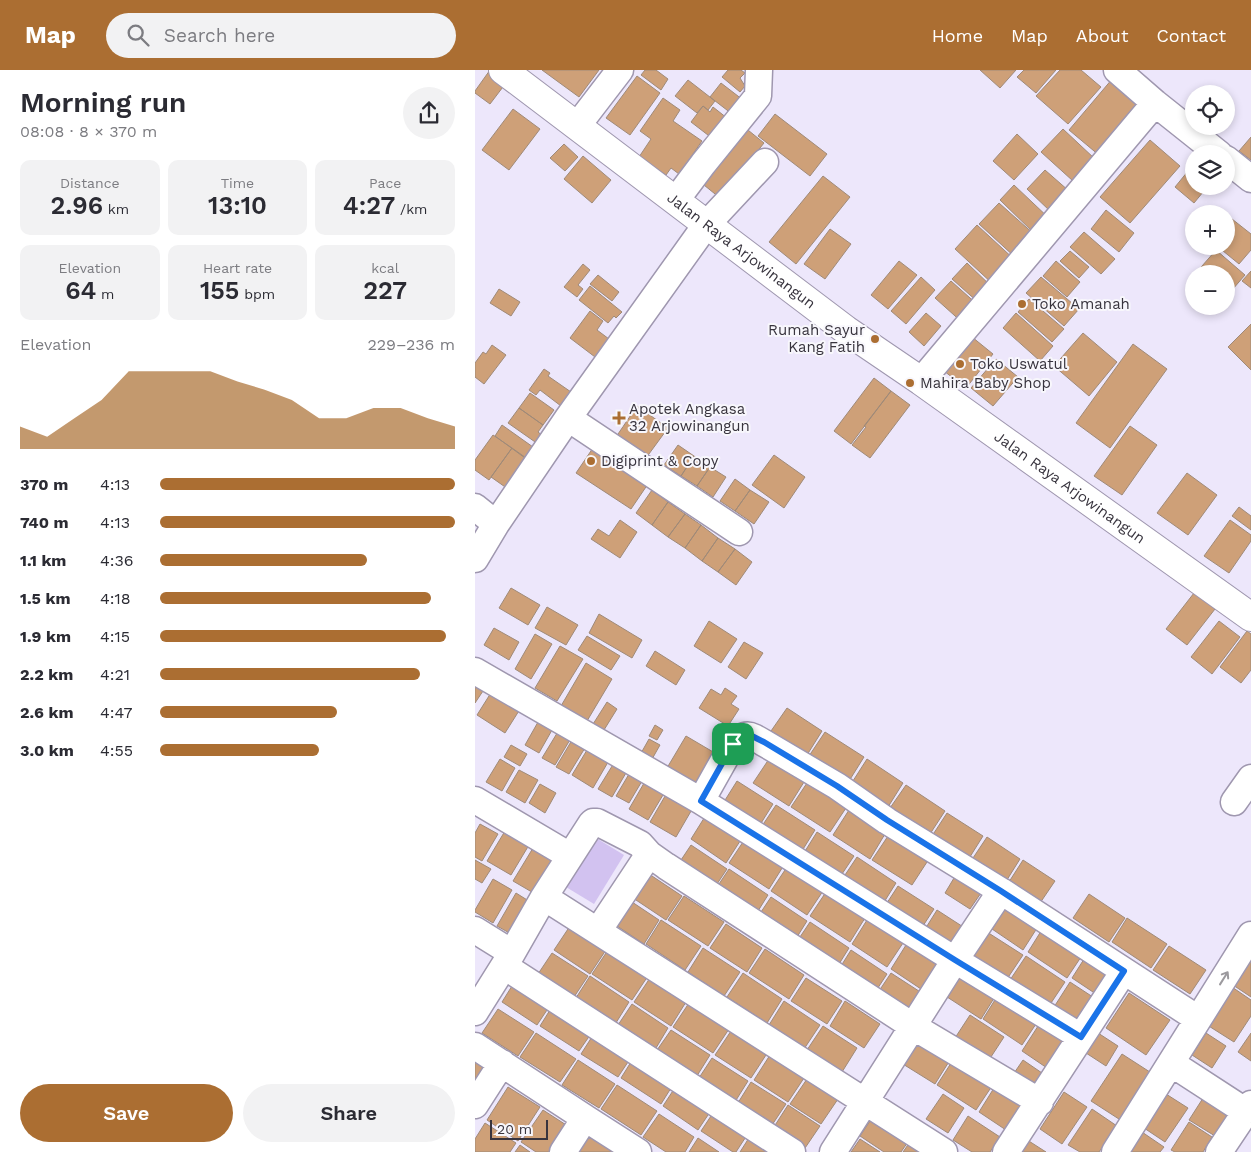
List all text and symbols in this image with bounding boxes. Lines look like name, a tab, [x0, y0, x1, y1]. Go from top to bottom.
search box	[106, 13, 456, 58]
text: Map	[25, 21, 76, 49]
icon: search	[124, 21, 152, 49]
text: Search here	[164, 24, 275, 47]
text: Home	[932, 25, 983, 46]
text: Map	[1011, 25, 1048, 46]
text: About	[1076, 25, 1128, 46]
text: Contact	[1156, 25, 1226, 46]
map controls	[1185, 85, 1235, 315]
button: locate	[1185, 85, 1235, 135]
text: Morning run	[20, 86, 186, 119]
button: share	[403, 87, 455, 139]
text: 08:08 · 8 × 370 m	[20, 122, 157, 141]
button: layers	[1185, 145, 1235, 195]
text: Distance	[60, 175, 120, 191]
text: Time	[221, 175, 254, 191]
text: Pace	[369, 175, 401, 191]
street label: Jalan Raya Arjowinangun	[664, 189, 819, 313]
text: 2.96	[51, 191, 103, 220]
text: 13:10	[208, 191, 267, 220]
text: 4:27	[343, 191, 395, 220]
text: km	[103, 201, 129, 217]
text: /km	[395, 201, 427, 217]
button: +	[1185, 205, 1235, 255]
text: Elevation	[59, 260, 121, 276]
text: Heart rate	[203, 260, 272, 276]
text: kcal	[371, 260, 399, 276]
button: −	[1185, 265, 1235, 315]
text: 64	[65, 276, 96, 305]
text: 155	[200, 276, 239, 305]
text: 227	[363, 276, 407, 305]
text: m	[96, 286, 114, 302]
text: bpm	[239, 286, 275, 302]
place label: Toko Amanah	[1032, 295, 1130, 313]
marker: Toko Amanah	[1016, 298, 1028, 310]
place label: Rumah Sayur Kang Fatih	[768, 321, 865, 356]
marker: Rumah Sayur Kang Fatih	[869, 333, 881, 345]
text: Elevation	[20, 335, 91, 354]
text: 229–236 m	[367, 335, 455, 354]
place label: Toko Uswatul	[970, 355, 1068, 373]
marker: Toko Uswatul	[954, 358, 966, 370]
place label: Mahira Baby Shop	[920, 374, 1051, 392]
marker: Mahira Baby Shop	[904, 377, 916, 389]
place label: Apotek Angkasa 32 Arjowinangun	[629, 400, 750, 435]
marker: Apotek Angkasa 32 Arjowinangun	[613, 412, 625, 424]
street label: Jalan Raya Arjowinangun	[991, 427, 1149, 548]
place label: Digiprint & Copy	[601, 452, 719, 470]
marker: Digiprint & Copy	[585, 455, 597, 467]
text: 370 m	[20, 475, 68, 494]
text: 4:13	[100, 475, 130, 494]
text: 740 m	[20, 513, 69, 532]
text: 4:13	[100, 513, 130, 532]
text: 1.1 km	[20, 551, 66, 570]
text: 4:36	[100, 551, 134, 570]
text: 1.5 km	[20, 589, 70, 608]
text: 4:18	[100, 589, 131, 608]
text: 1.9 km	[20, 627, 71, 646]
text: 4:15	[100, 627, 130, 646]
text: 2.2 km	[20, 665, 73, 684]
text: 4:21	[100, 665, 130, 684]
text: 2.6 km	[20, 703, 74, 722]
text: 4:47	[100, 703, 132, 722]
pin	[712, 723, 754, 765]
icon: arrive	[719, 730, 747, 758]
text: 3.0 km	[20, 741, 74, 760]
text: 4:55	[100, 741, 133, 760]
one-way arrow	[1219, 971, 1229, 985]
button: Save	[20, 1084, 233, 1142]
button: Share	[243, 1084, 455, 1142]
scale bar	[490, 1117, 547, 1140]
text: 20 m	[497, 1121, 532, 1137]

